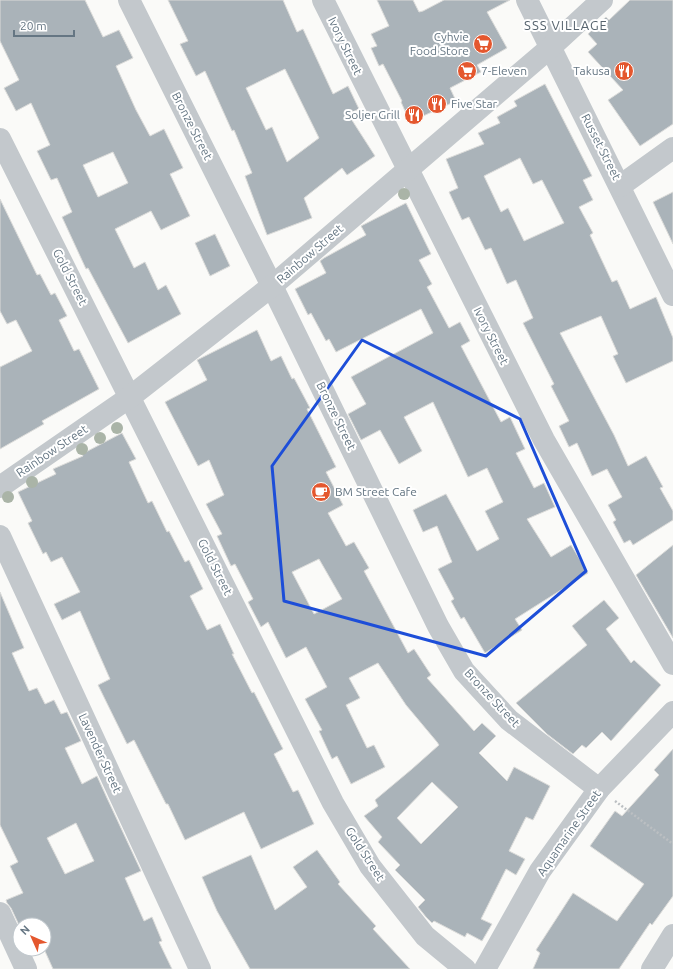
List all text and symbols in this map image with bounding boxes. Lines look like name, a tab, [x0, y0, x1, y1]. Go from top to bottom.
scale bar	[14, 12, 74, 38]
street label: Ivory Street	[326, 15, 365, 77]
district label: SSS VILLAGE	[524, 18, 608, 32]
text: 20 m	[20, 19, 47, 32]
place label: Cyhvie Food Store	[410, 30, 469, 57]
supermarket icon: Cyhvie Food Store	[472, 33, 494, 55]
supermarket icon: 7-Eleven	[456, 60, 478, 82]
restaurant icon: Takusa	[613, 60, 635, 82]
place label: 7-Eleven	[481, 64, 527, 77]
place label: Takusa	[573, 64, 610, 77]
street label: Bronze Street	[170, 90, 215, 162]
restaurant icon: Five Star	[426, 93, 448, 115]
place label: Five Star	[451, 97, 498, 110]
restaurant icon: Soljer Grill	[403, 104, 425, 126]
place label: Soljer Grill	[345, 108, 400, 121]
street label: Russet Street	[579, 112, 624, 182]
street label: Rainbow Street	[274, 221, 345, 286]
street label: Gold Street	[51, 246, 90, 307]
street label: Ivory Street	[471, 305, 512, 367]
street label: Bronze Street	[314, 380, 359, 452]
street label: Rainbow Street	[14, 422, 90, 479]
cafe icon: BM Street Cafe	[310, 481, 332, 503]
place label: BM Street Cafe	[335, 485, 417, 498]
street label: Gold Street	[196, 536, 235, 597]
street label: Bronze Street	[462, 666, 523, 729]
street label: Lavender Street	[76, 711, 125, 795]
street label: Aquamarine Street	[534, 787, 603, 878]
street label: Gold Street	[343, 824, 388, 883]
north arrow	[12, 917, 52, 957]
text: N	[18, 923, 32, 937]

